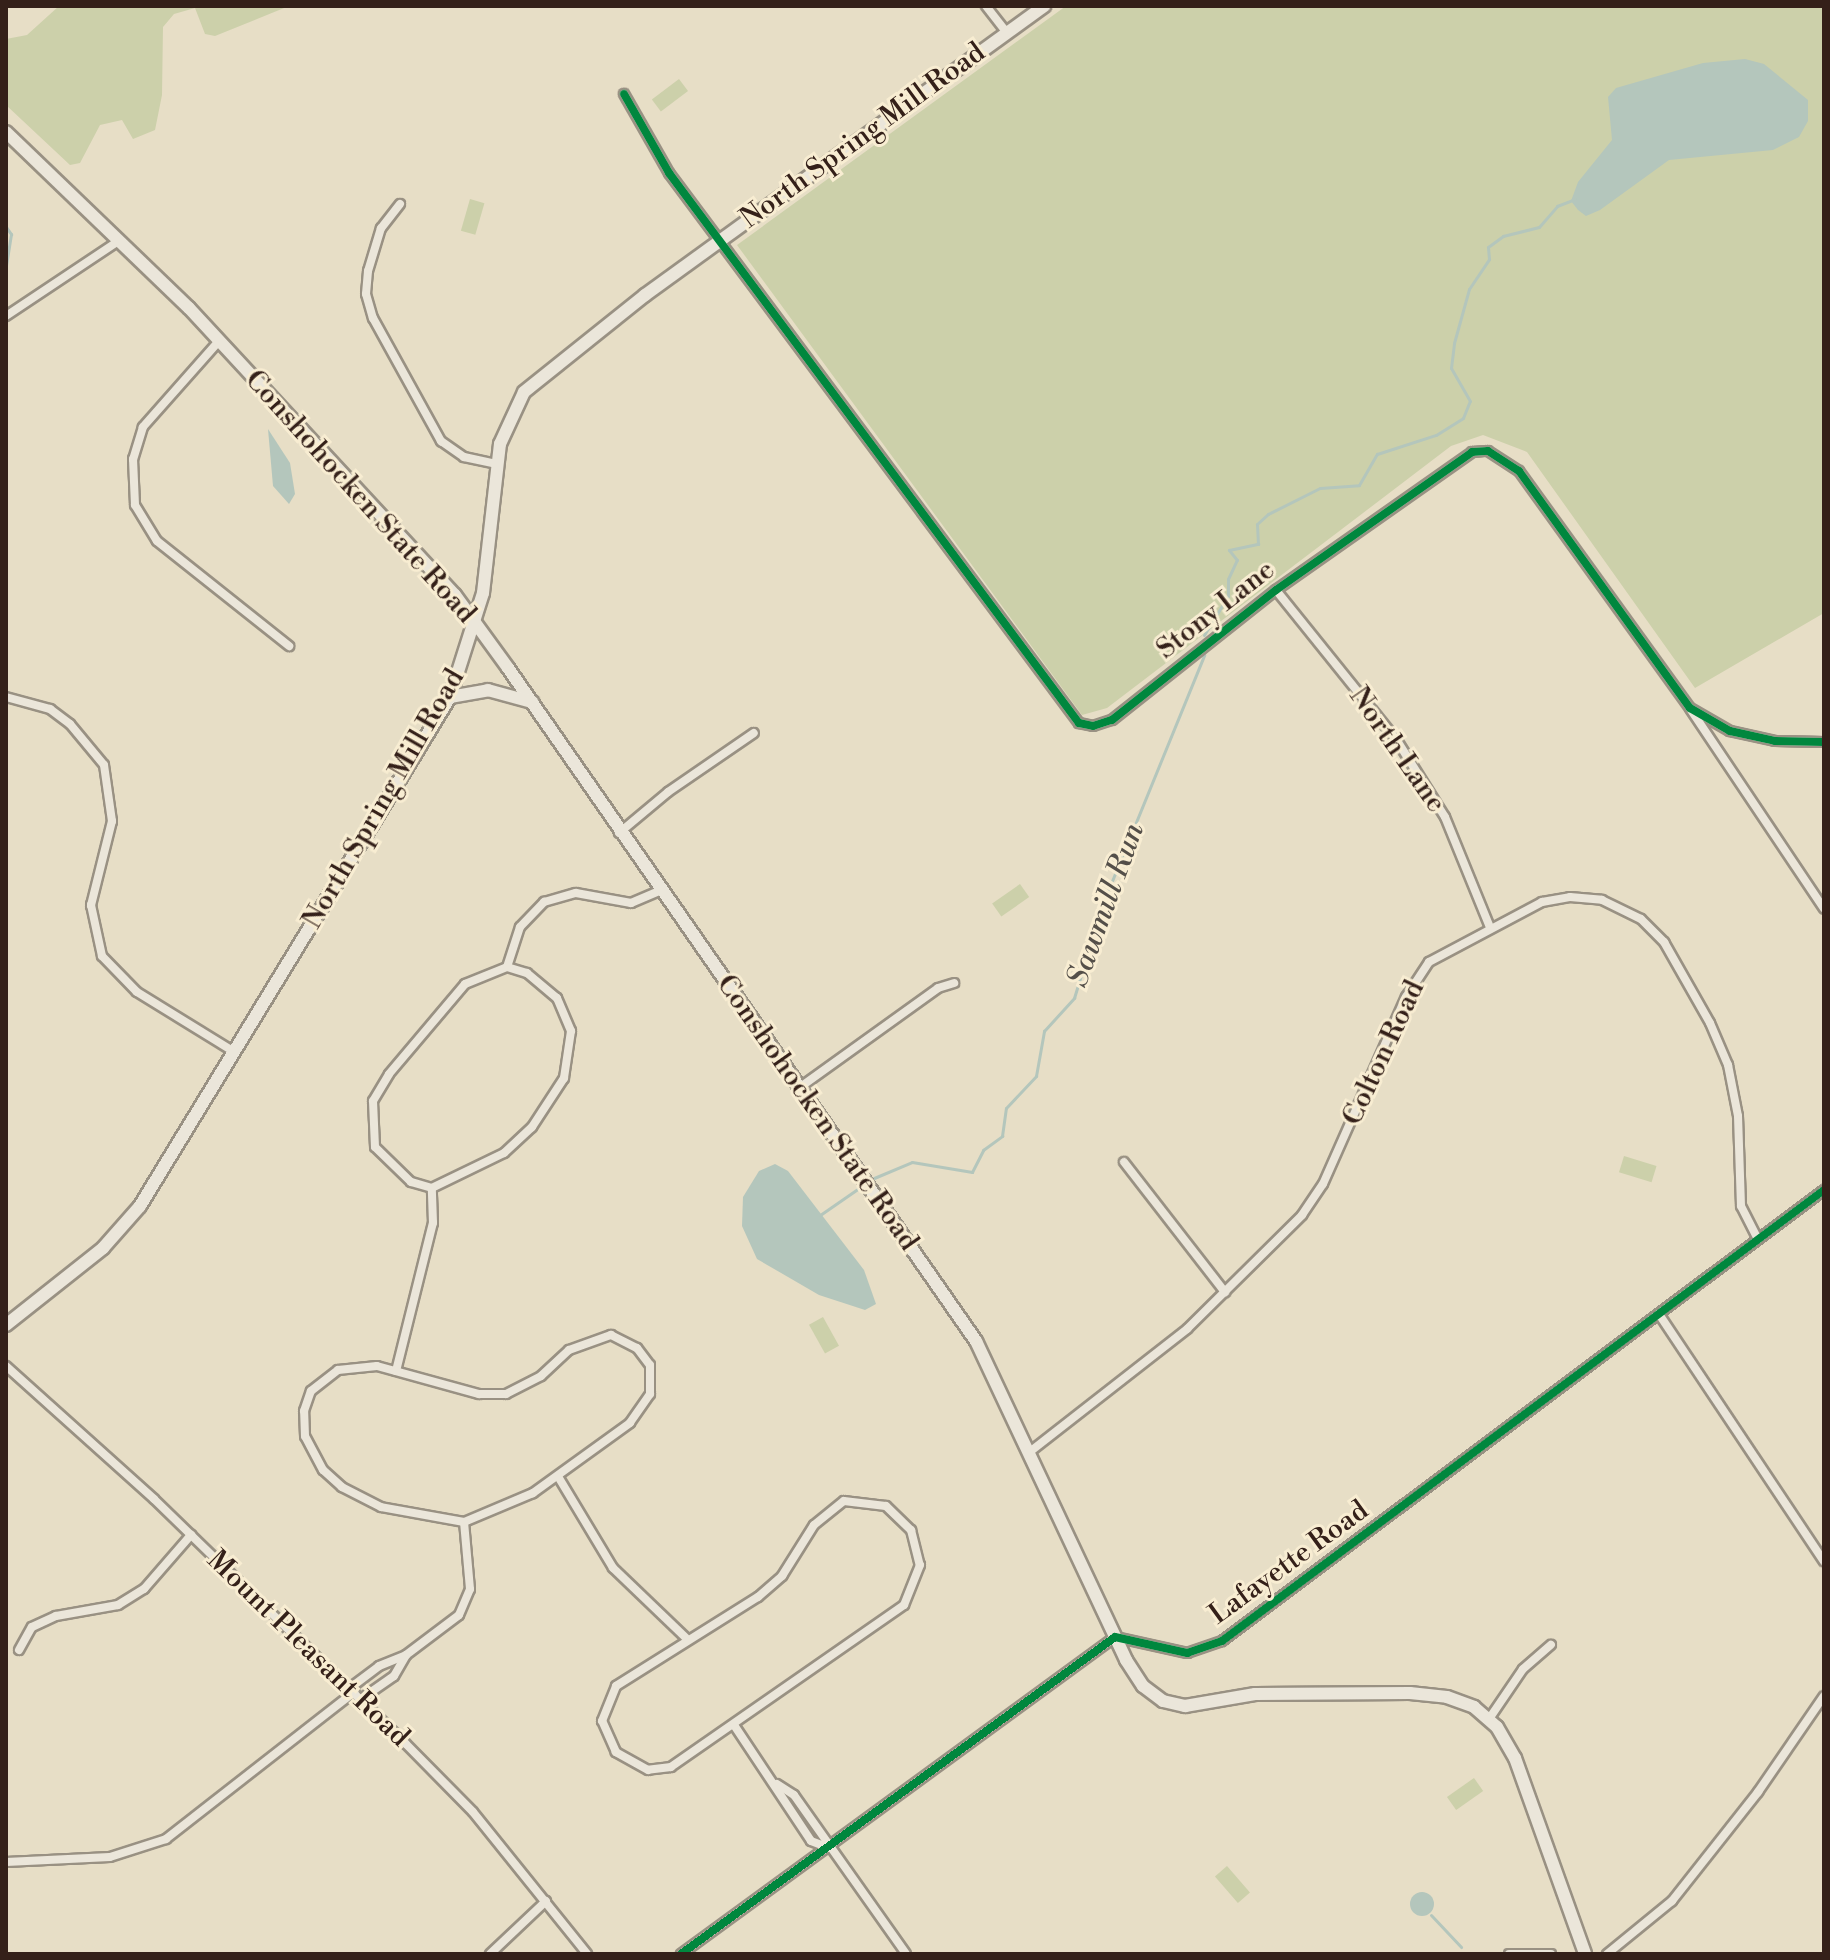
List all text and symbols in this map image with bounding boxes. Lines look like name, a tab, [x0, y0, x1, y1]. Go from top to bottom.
street label: North Spring Mill Road	[734, 36, 992, 236]
street label: Conshohocken State Road	[237, 364, 483, 630]
street label: Stony Lane	[1150, 553, 1282, 667]
street label: North Spring Mill Road	[296, 663, 472, 935]
street label: North Lane	[1342, 681, 1452, 819]
water label: Sawmill Run	[1060, 818, 1152, 992]
street label: Conshohocken State Road	[709, 969, 925, 1257]
street label: Colton Road	[1336, 975, 1432, 1131]
street label: Lafayette Road	[1203, 1494, 1375, 1632]
street label: Mount Pleasant Road	[200, 1544, 416, 1754]

